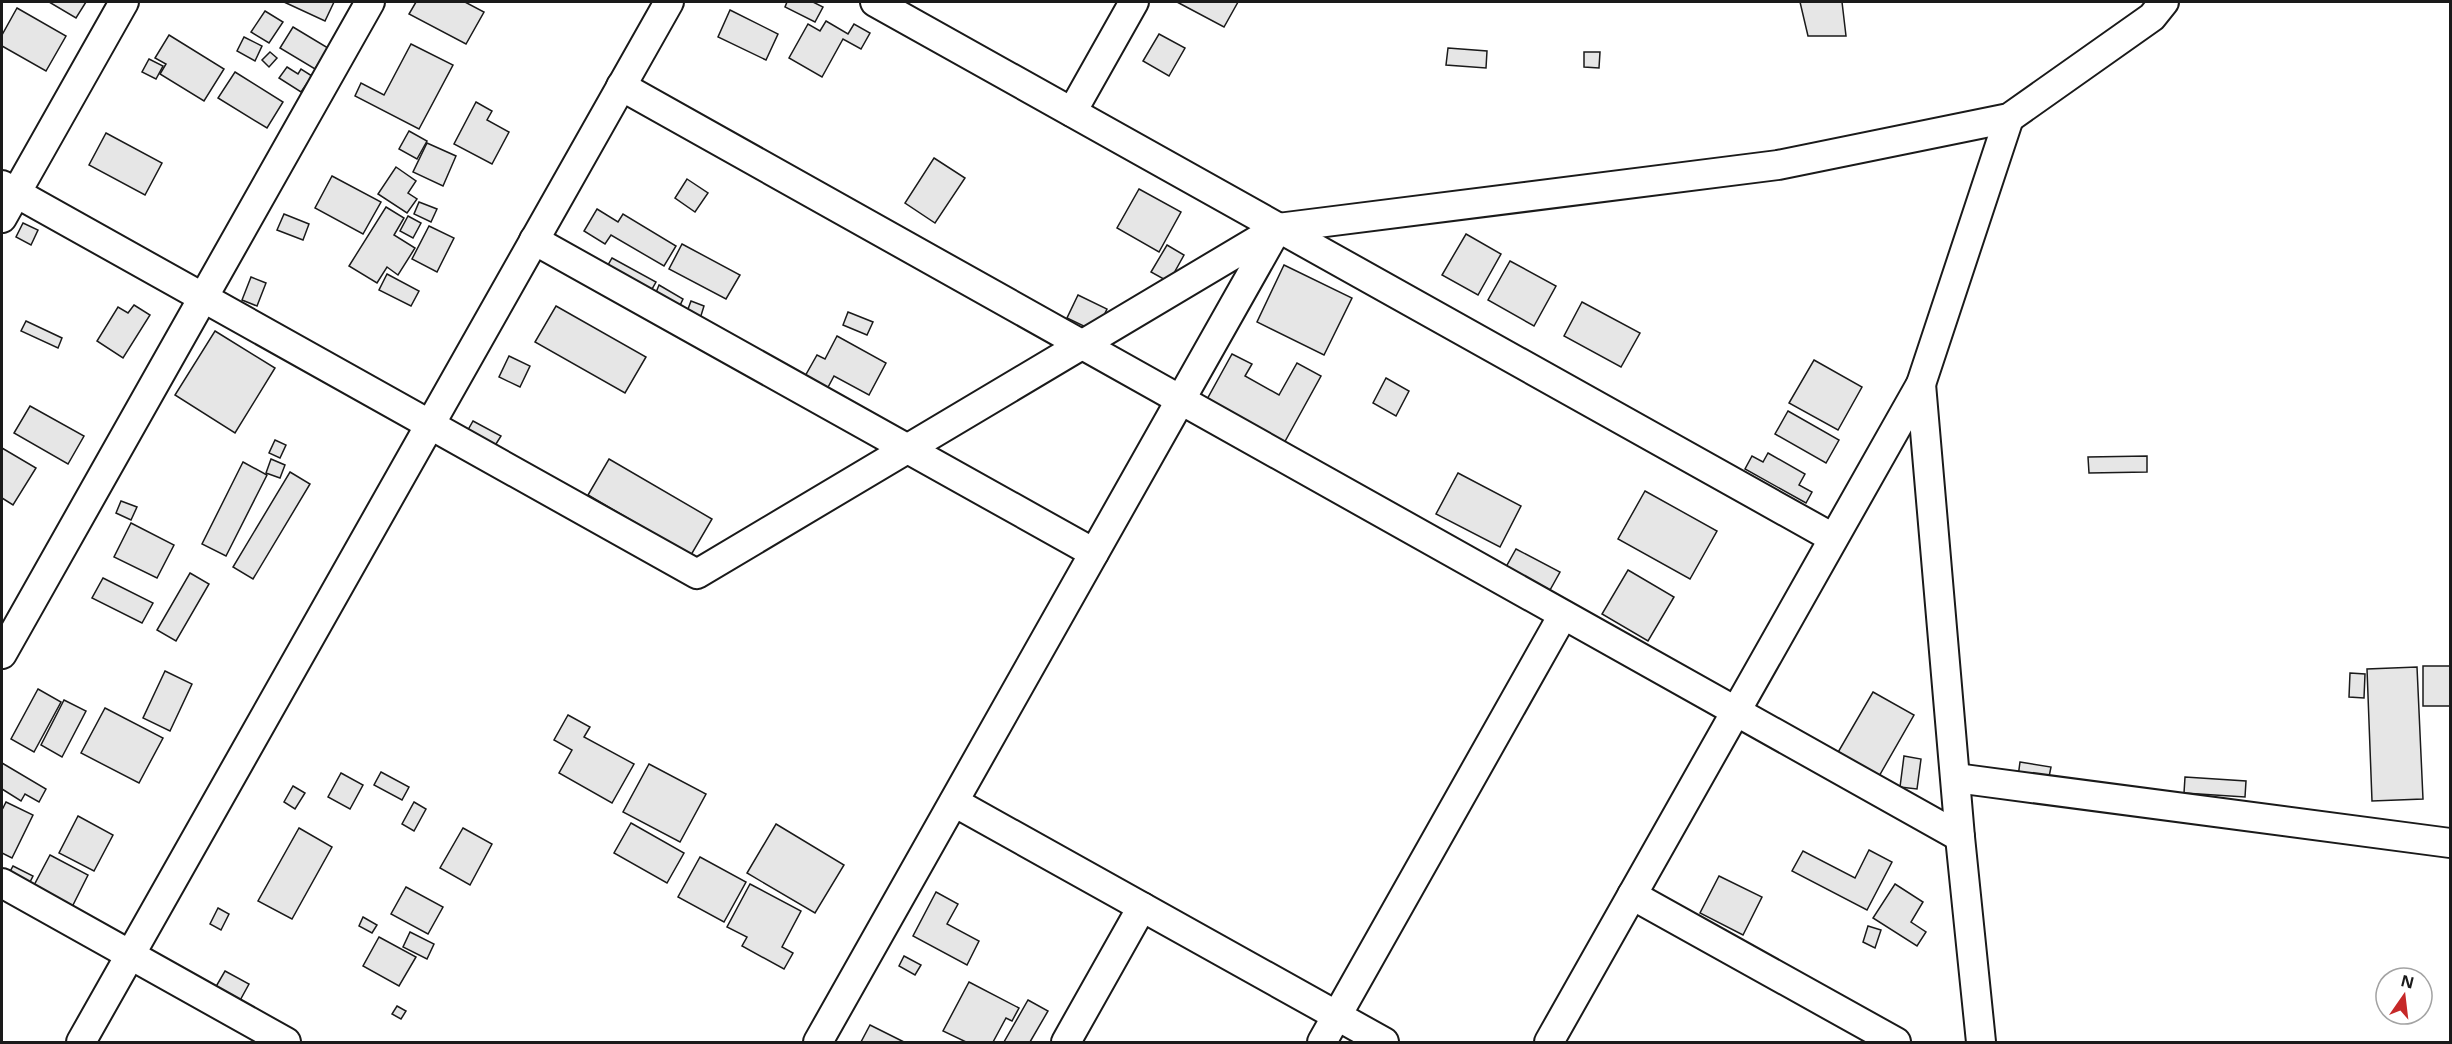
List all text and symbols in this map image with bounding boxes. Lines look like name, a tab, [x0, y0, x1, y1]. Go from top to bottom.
north arrow	[2374, 966, 2434, 1026]
text: N	[2399, 969, 2417, 994]

